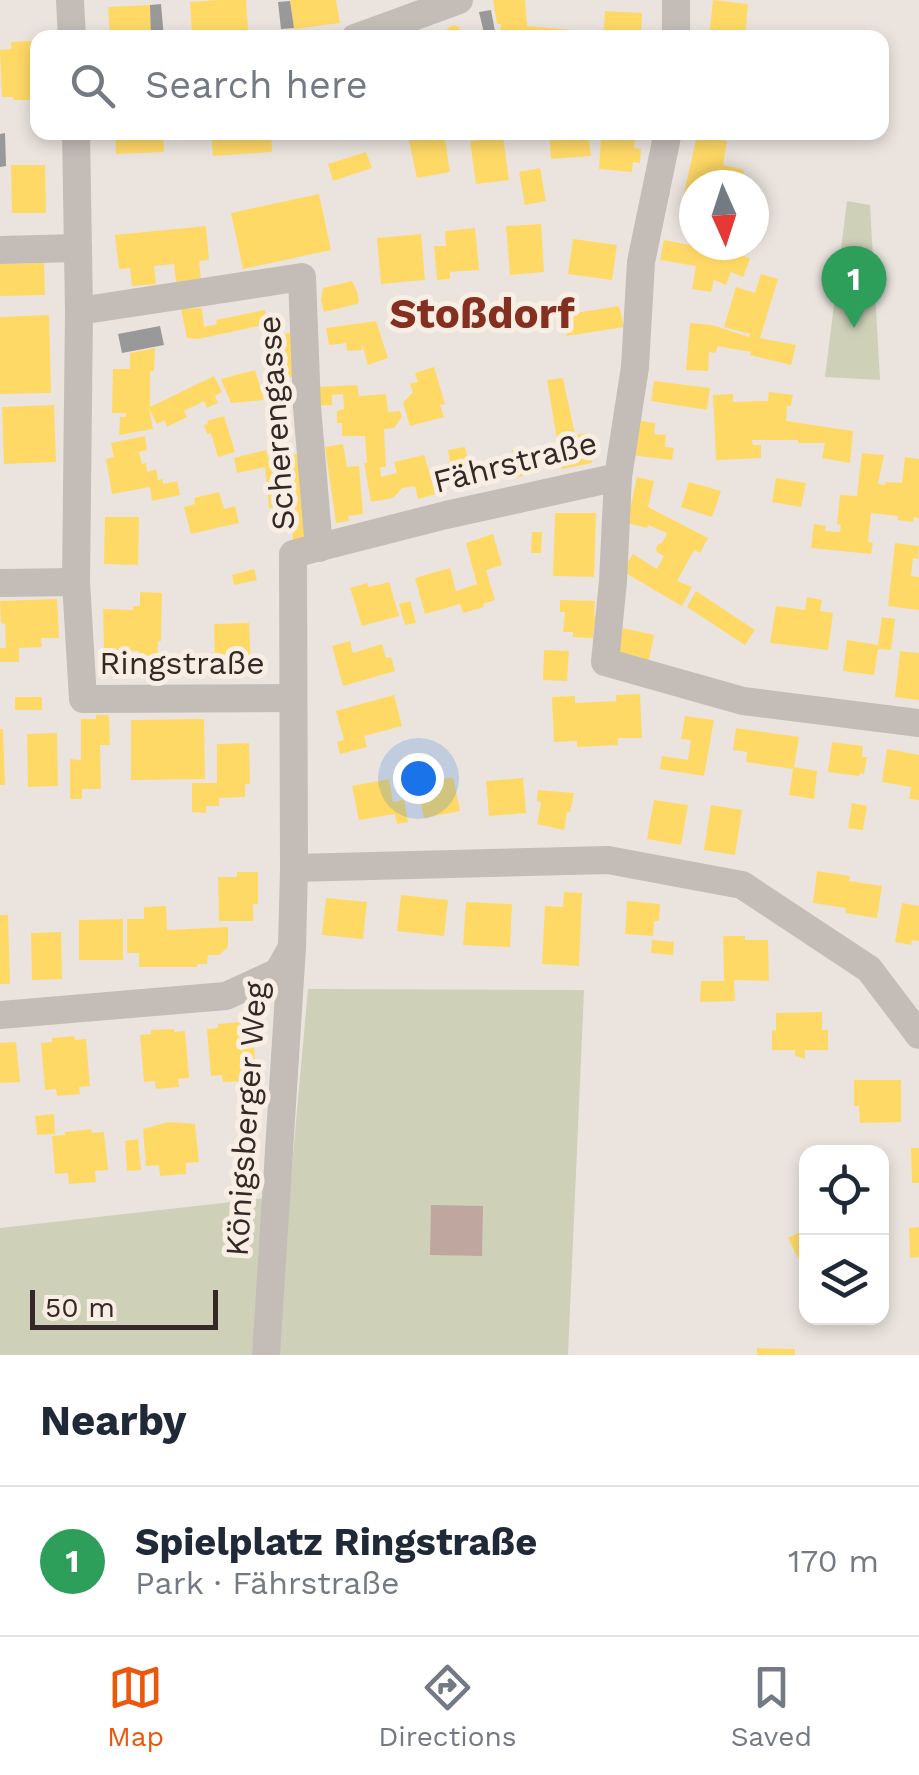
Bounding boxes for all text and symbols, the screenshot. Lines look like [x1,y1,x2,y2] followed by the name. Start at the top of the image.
[30,30,889,140] search box
[65,58,120,113] icon: search
[145,63,368,107] text: Search here
[679,170,769,260] north arrow
[822,245,886,328] pin: 1
[389,289,575,338] district label: Stoßdorf
[250,315,302,531] street label: Scherengasse
[429,423,601,501] street label: Fährstraße
[99,644,265,682] street label: Ringstraße
[393,753,444,804] your location
[217,980,275,1257] street label: Königsberger Weg
[799,1145,889,1325] map controls
[799,1145,889,1235] button: locate
[799,1235,889,1325] button: layers
[30,1285,218,1330] scale bar
[45,1291,115,1324] text: 50 m
[40,1396,187,1445] text: Nearby
[135,1520,537,1564] text: Spielplatz Ringstraße
[66,1542,79,1580] text: 1
[788,1542,879,1580] text: 170 m
[135,1564,400,1602] text: Park · Fährstraße
[107,1660,164,1753] tab: Map
[378,1660,517,1753] tab: Directions
[731,1660,812,1753] tab: Saved

